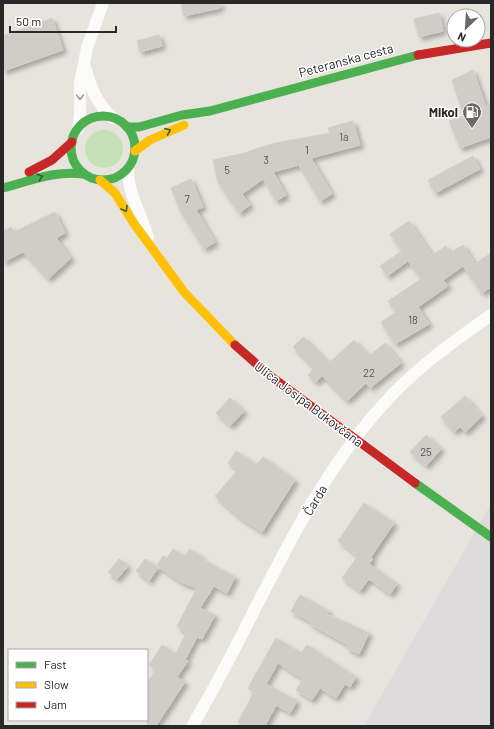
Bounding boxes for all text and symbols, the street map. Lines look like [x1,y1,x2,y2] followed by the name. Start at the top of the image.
[10,8,116,34] scale bar
[446,8,486,48] north arrow
[16,14,41,28] text: 50 m
[455,30,468,45] text: N
[297,40,395,80] street label: Peteranska cesta
[76,94,84,100] one-way arrow
[461,101,483,129] fuel station icon: Mikol
[429,104,458,120] place label: Mikol
[164,128,172,136] one-way arrow
[339,130,349,143] house number: 1a
[305,143,309,156] house number: 1
[263,153,269,166] house number: 3
[224,163,230,176] house number: 5
[37,174,44,182] one-way arrow
[184,192,190,205] house number: 7
[121,205,128,212] one-way arrow
[408,313,418,326] house number: 18
[251,358,367,450] street label: Ulica Josipa Bukovčana
[363,366,375,379] house number: 22
[420,445,432,458] house number: 25
[300,482,330,518] street label: Čarda
[8,649,148,721] legend
[44,657,67,671] text: Fast
[44,677,69,691] text: Slow
[44,697,67,711] text: Jam

